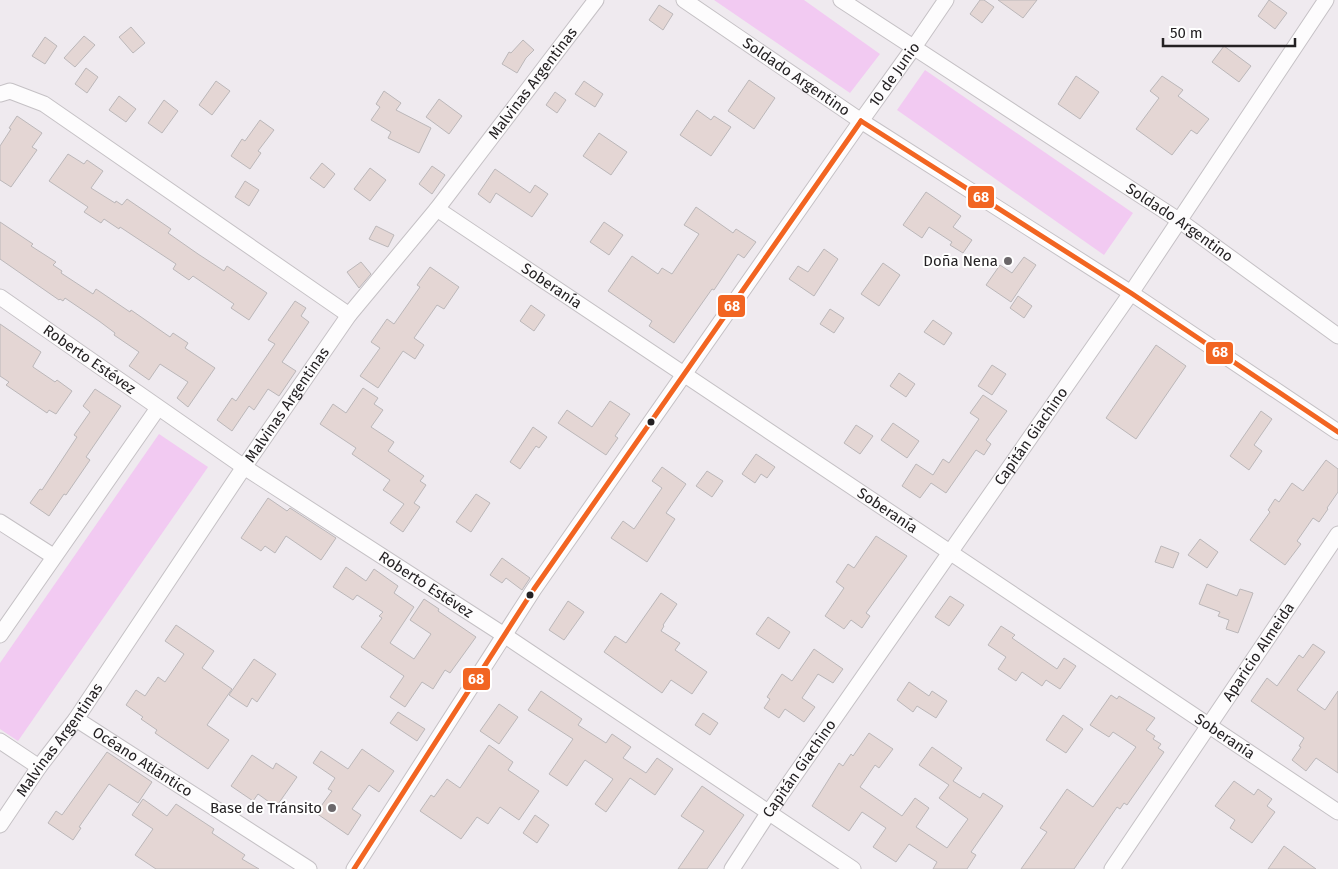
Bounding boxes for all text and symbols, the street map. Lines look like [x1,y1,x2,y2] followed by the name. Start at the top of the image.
[1163,15,1296,47] scale bar
[485,24,581,143] street label: Malvinas Argentinas
[1170,24,1203,42] text: 50 m
[739,34,853,120] street label: Soldado Argentino
[865,39,924,110] street label: 10 de Junio
[1123,179,1237,266] street label: Soldado Argentino
[967,185,995,209] line badge: 68
[973,189,989,206] text: 68
[923,252,998,270] place label: Doña Nena
[1002,255,1014,267] marker: Doña Nena
[518,259,585,312] street label: Soberanía
[717,294,746,318] line badge: 68
[724,298,740,315] text: 68
[40,321,140,398] street label: Roberto Estévez
[1205,341,1234,365] line badge: 68
[241,344,333,466] street label: Malvinas Argentinas
[1212,344,1228,361] text: 68
[991,384,1071,489] street label: Capitán Giachino
[646,417,656,427] unlabelled marker
[854,484,921,537] street label: Soberanía
[375,547,477,622] street label: Roberto Estévez
[525,590,535,600] unlabelled marker
[1219,599,1298,705] street label: Aparicio Almeida
[462,667,491,691] line badge: 68
[468,671,484,688] text: 68
[13,680,106,800] street label: Malvinas Argentinas
[1191,710,1258,763] street label: Soberanía
[759,716,840,821] street label: Capitán Giachino
[89,723,196,801] street label: Océano Atlántico
[210,799,322,817] place label: Base de Tránsito
[326,802,338,814] marker: Base de Tránsito

